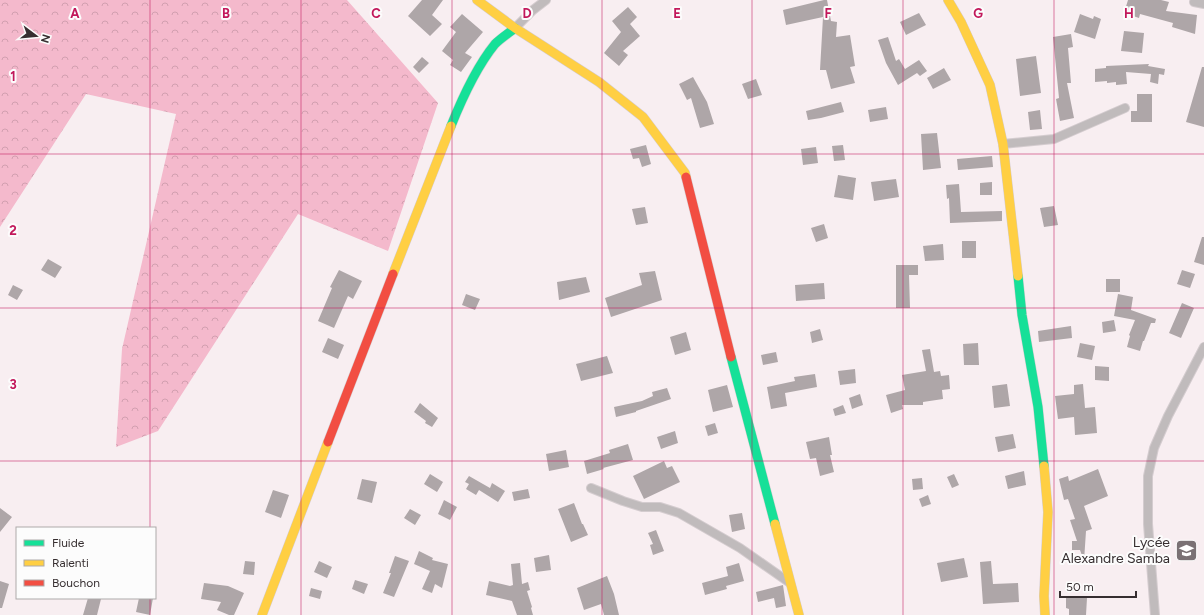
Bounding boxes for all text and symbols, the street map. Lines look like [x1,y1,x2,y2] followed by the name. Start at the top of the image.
[70,6,80,21] text: A
[222,6,230,21] text: B
[371,6,381,21] text: C
[522,6,532,21] text: D
[673,6,681,21] text: E
[824,6,832,21] text: F
[973,6,983,21] text: G
[1124,6,1134,21] text: H
[16,16,56,56] north arrow
[38,33,53,45] text: N
[10,69,16,84] text: 1
[9,223,17,238] text: 2
[9,377,17,392] text: 3
[16,527,156,599] legend
[1061,534,1170,567] place label: Lycée Alexandre Samba
[52,536,85,550] text: Fluide
[1173,537,1199,563] school or university icon: Lycée Alexandre Samba
[52,556,89,570] text: Ralenti
[1060,573,1136,599] scale bar
[52,576,100,590] text: Bouchon
[1066,580,1094,594] text: 50 m

